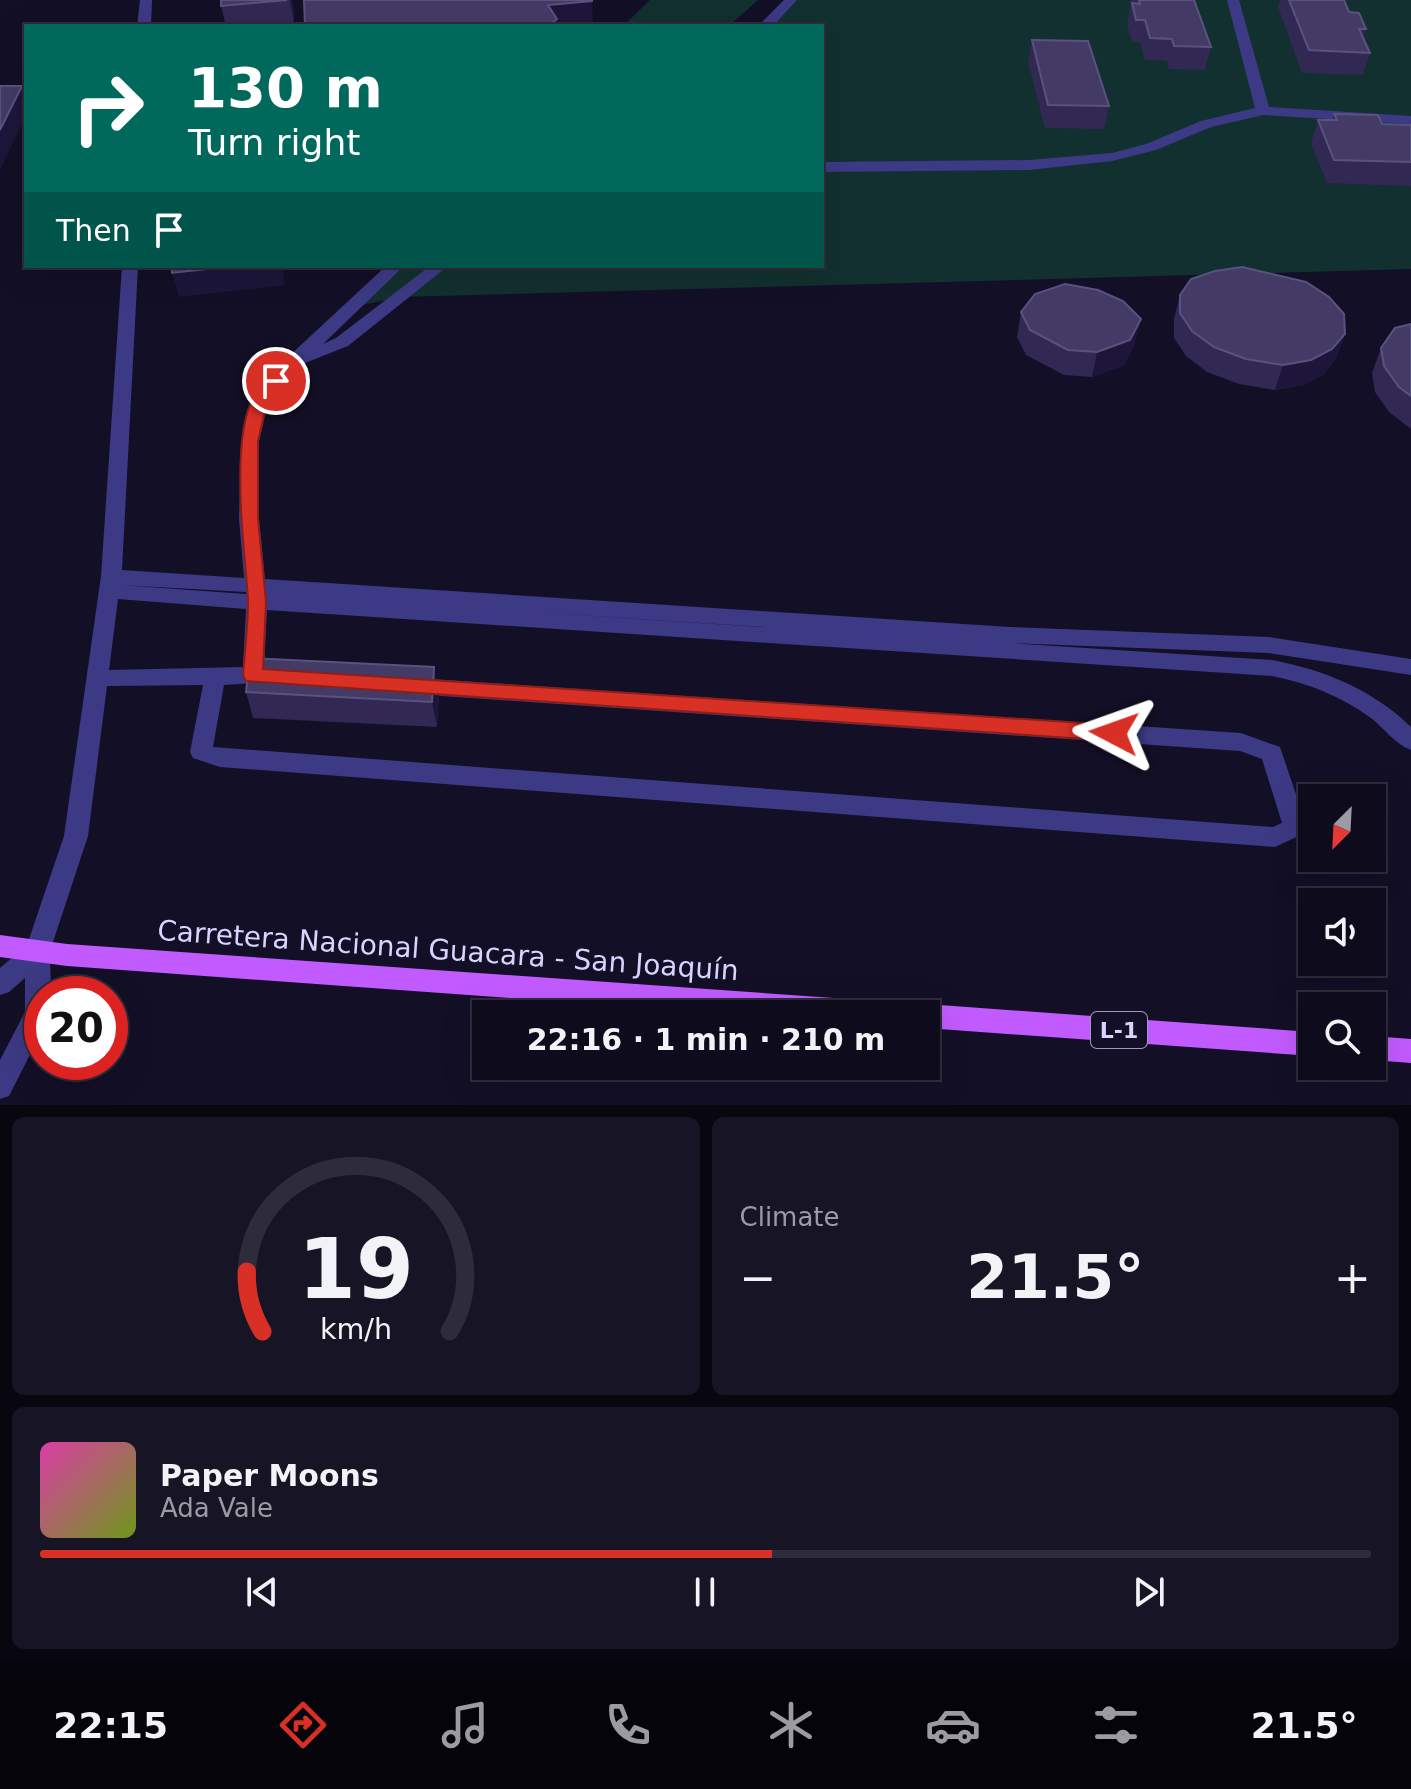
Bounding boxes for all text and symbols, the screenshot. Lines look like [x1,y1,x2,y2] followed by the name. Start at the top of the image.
[188,55,383,120] text: 130 m
[56,56,160,160] icon: right
[188,122,360,163] text: Turn right
[147,208,191,252] icon: arrive
[56,213,131,248] text: Then
[242,347,310,415] pin
[254,359,298,403] icon: arrive
[1072,691,1156,775] position arrow
[1298,784,1386,872] north arrow
[1298,784,1386,1080] map controls
[1298,888,1386,976] button: sound
[156,914,740,987] street label: Carretera Nacional Guacara - San Joaquín
[24,976,128,1080] speed limit sign: 20
[1298,992,1386,1080] button: search
[1091,1012,1147,1048] road number: L-1
[527,1022,885,1057] text: 22:16 · 1 min · 210 m
[740,1202,840,1232] text: Climate
[298,1221,414,1318] text: 19
[966,1242,1144,1312] text: 21.5°
[740,1252,776,1303] text: −
[1334,1252,1371,1303] text: +
[320,1312,392,1346] text: km/h
[160,1458,379,1493] text: Paper Moons
[160,1493,273,1523] text: Ada Vale
[240,1570,284,1614] icon: previous
[683,1570,727,1614] icon: pause
[1127,1570,1171,1614] icon: next
[275,1697,331,1753] icon: directions
[437,1697,493,1753] icon: music
[600,1697,656,1753] icon: phone
[763,1697,819,1753] icon: climate
[925,1697,981,1753] icon: car
[1088,1697,1144,1753] icon: filters
[53,1705,168,1746] text: 22:15
[1251,1705,1358,1746] text: 21.5°

